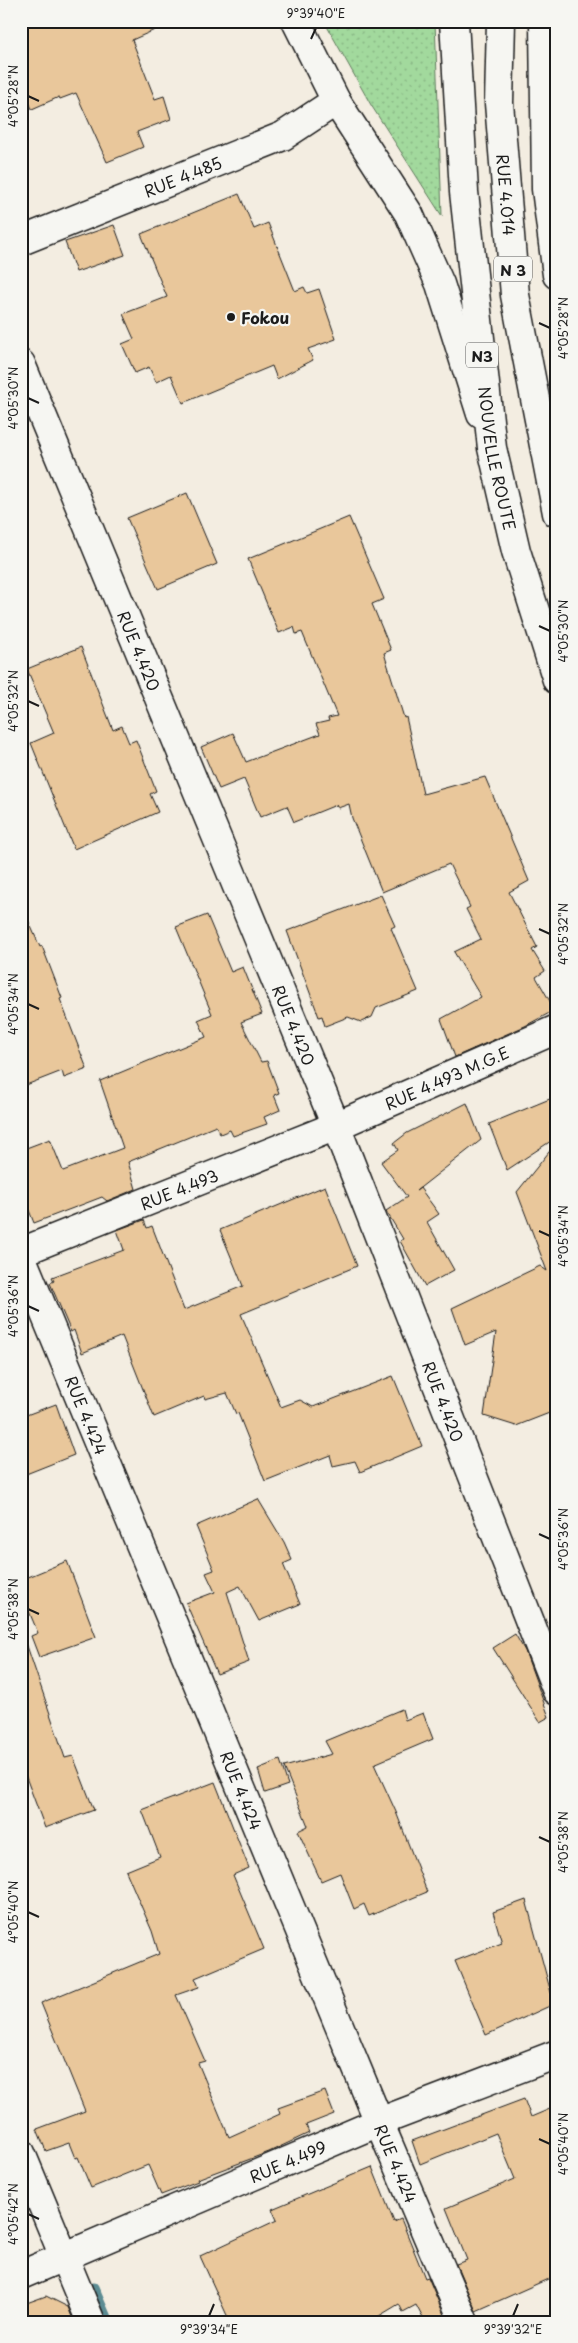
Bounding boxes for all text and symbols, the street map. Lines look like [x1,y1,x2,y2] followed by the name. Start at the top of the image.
[287,4,345,22] text: 9°39'40"E
[4,65,22,127] text: 4°05'28"N
[140,150,225,203] street label: RUE 4.485
[491,153,522,236] street label: RUE 4.014
[494,256,532,282] road number: N 3
[554,297,572,359] text: 4°05'28"N
[241,305,289,329] place label: Fokou
[225,311,237,323] marker: Fokou
[466,342,498,368] road number: N3
[4,367,22,429] text: 4°05'30"N
[473,385,523,533] street label: NOUVELLE ROUTE
[554,600,572,662] text: 4°05'30"N
[112,607,167,694] street label: RUE 4.420
[4,670,22,732] text: 4°05'32"N
[554,903,572,965] text: 4°05'32"N
[4,973,22,1035] text: 4°05'34"N
[267,981,321,1069] street label: RUE 4.420
[381,1040,512,1115] street label: RUE 4.493 M.G.E
[136,1162,222,1215] street label: RUE 4.493
[554,1205,572,1267] text: 4°05'34"N
[4,1275,22,1337] text: 4°05'36"N
[417,1357,470,1445] street label: RUE 4.420
[60,1372,114,1458] street label: RUE 4.424
[554,1508,572,1570] text: 4°05'36"N
[4,1578,22,1640] text: 4°05'38"N
[215,1747,269,1833] street label: RUE 4.424
[554,1811,572,1873] text: 4°05'38"N
[4,1881,22,1943] text: 4°05'40"N
[554,2113,572,2175] text: 4°05'40"N
[369,2120,424,2206] street label: RUE 4.424
[245,2134,330,2188] street label: RUE 4.499
[4,2183,22,2245] text: 4°05'42"N
[180,2320,238,2338] text: 9°39'34"E
[484,2320,542,2338] text: 9°39'32"E

